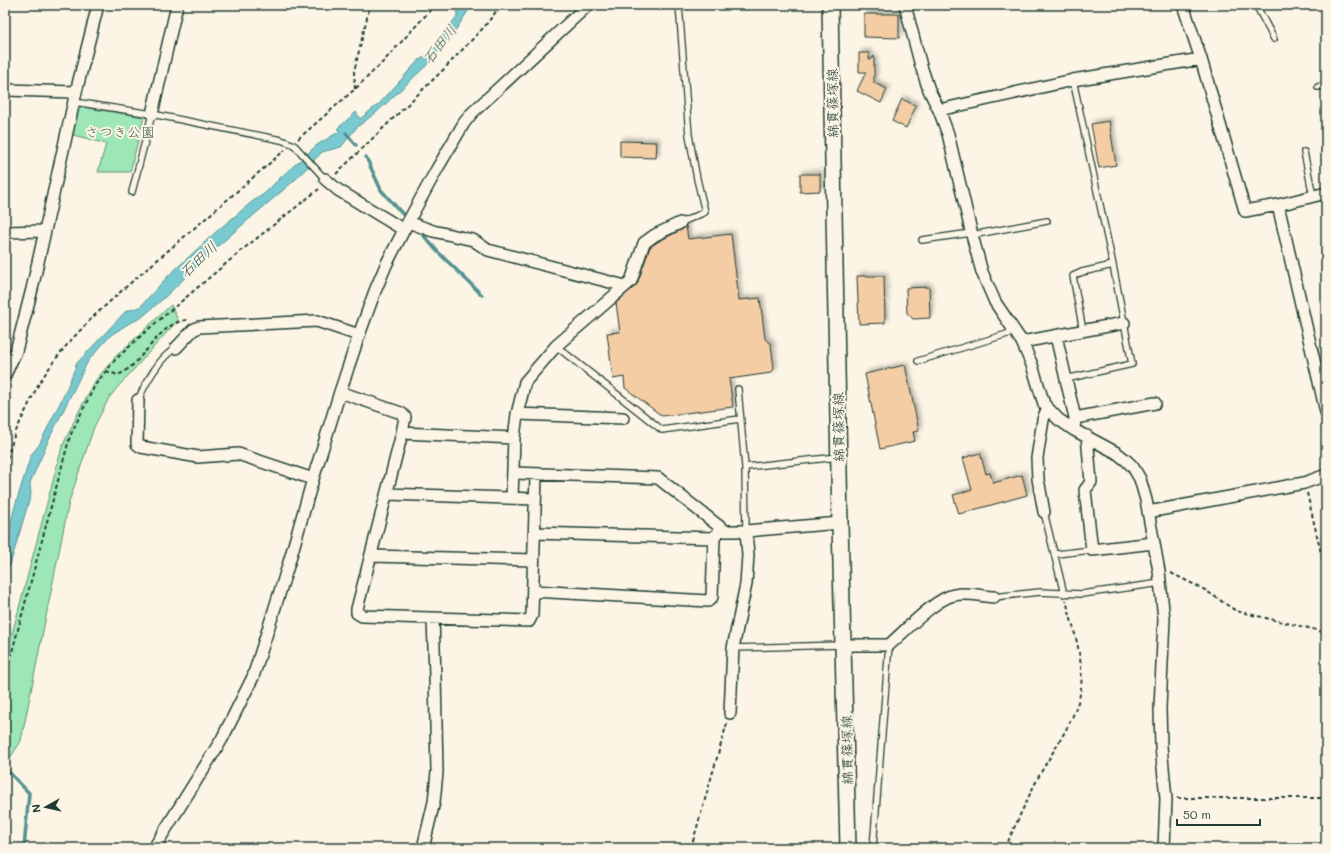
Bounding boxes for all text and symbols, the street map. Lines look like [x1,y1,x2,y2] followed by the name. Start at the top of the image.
[417,20,461,68] water label: 石田川
[822,68,842,138] street label: 綿貫篠塚線
[85,122,155,141] park label: さつき公園
[175,236,221,282] water label: 石田川
[828,392,848,462] street label: 綿貫篠塚線
[836,715,856,785] street label: 綿貫篠塚線
[26,787,66,827] north arrow
[1177,801,1260,827] scale bar
[28,803,44,814] text: N
[1183,806,1211,822] text: 50 m

